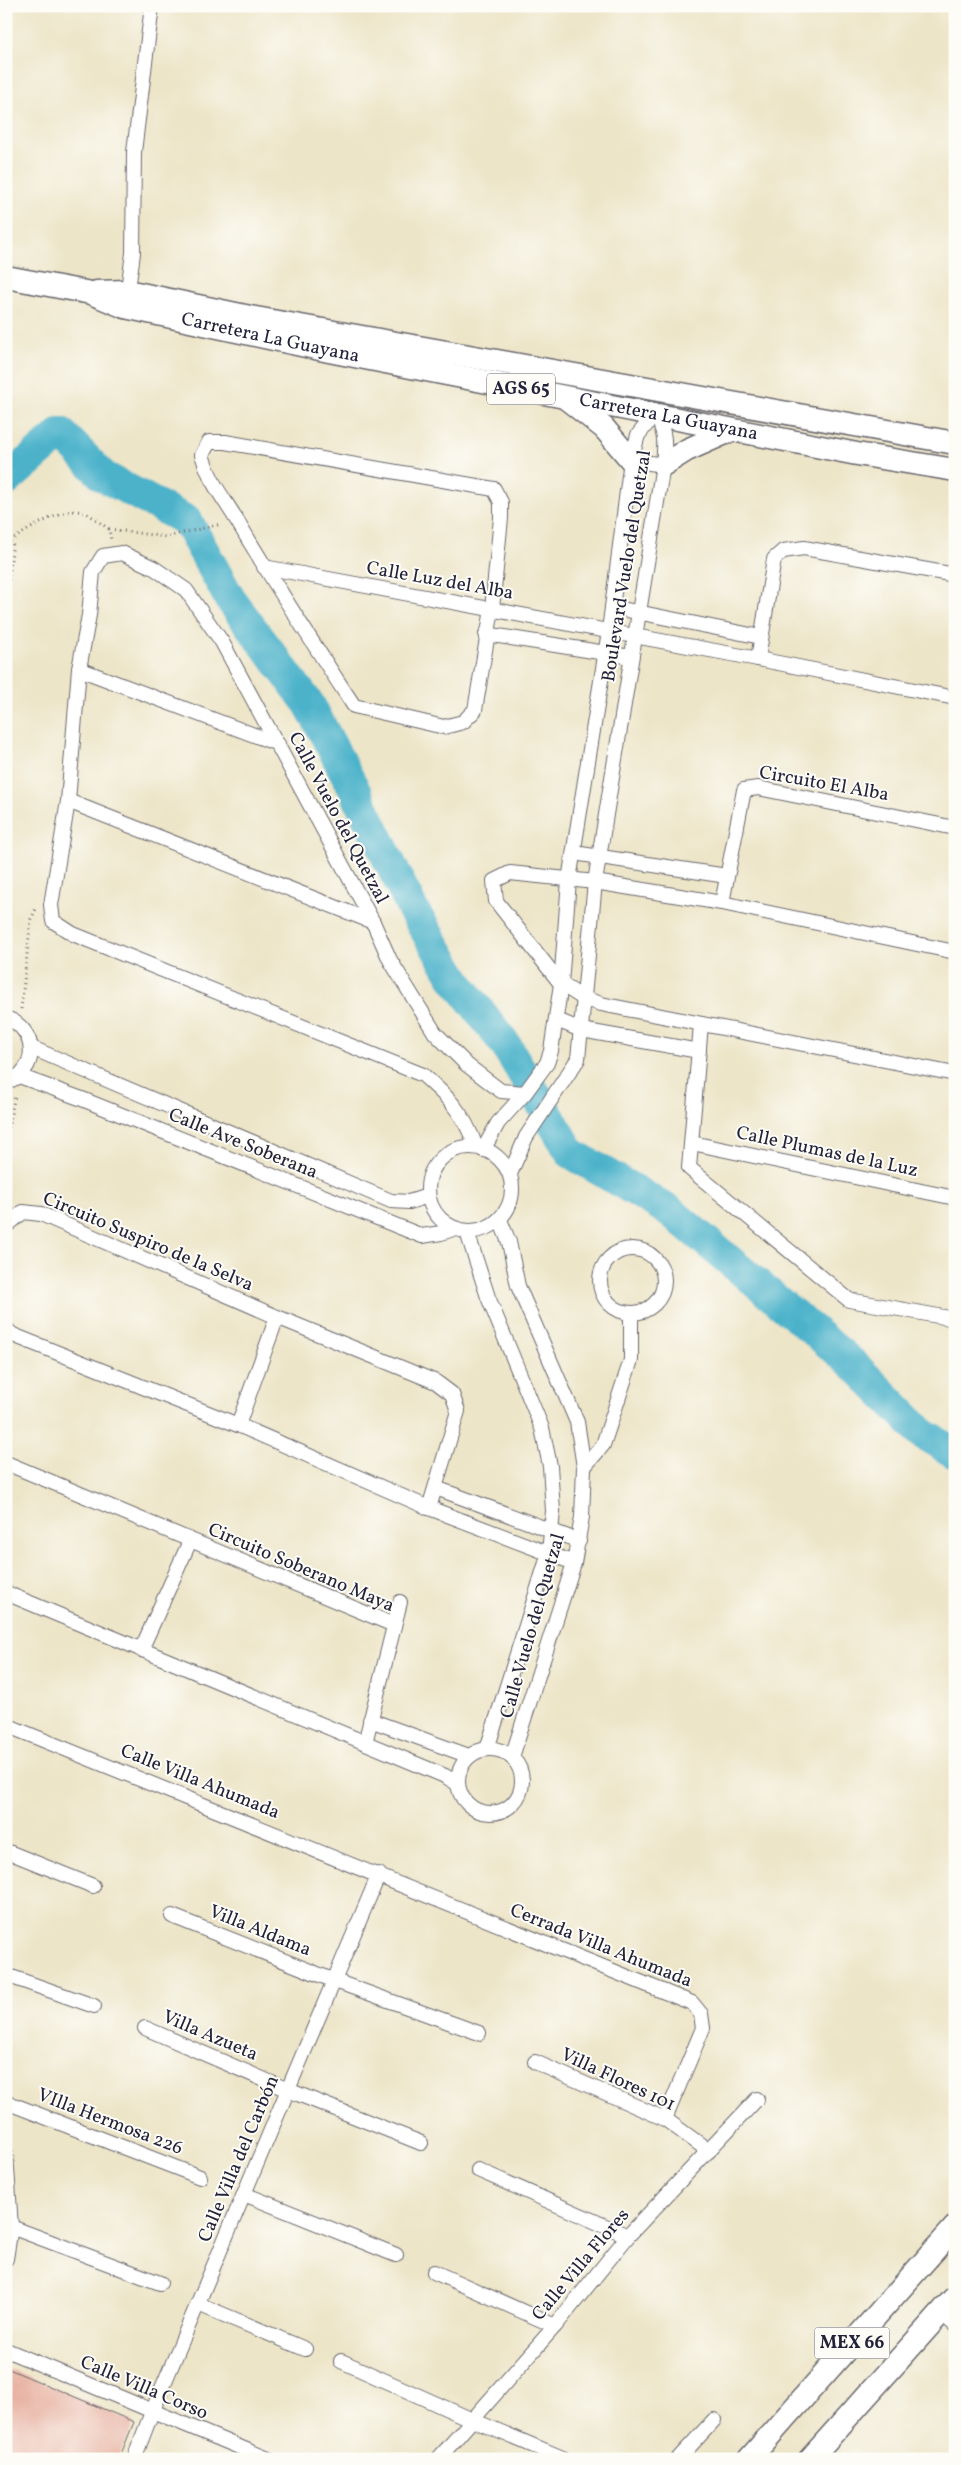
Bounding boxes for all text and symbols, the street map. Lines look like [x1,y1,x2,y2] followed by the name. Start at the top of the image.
[179,307,362,370] street label: Carretera La Guayana
[487,374,555,404] road number: AGS 65
[577,387,760,447] street label: Carretera La Guayana
[596,448,658,684] street label: Boulevard Vuelo del Quetzal
[364,555,516,607] street label: Calle Luz del Alba
[282,728,394,909] street label: Calle Vuelo del Quetzal
[757,760,891,808] street label: Circuito El Alba
[164,1102,322,1186] street label: Calle Ave Soberana
[734,1120,920,1184] street label: Calle Plumas de la Luz
[39,1186,257,1298] street label: Circuito Suspiro de la Selva
[204,1517,398,1619] street label: Circuito Soberano Maya
[494,1530,572,1721] street label: Calle Vuelo del Quetzal
[116,1738,284,1826] street label: Calle Villa Ahumada
[506,1898,696,1994] street label: Cerrada Villa Ahumada
[205,1899,315,1963] street label: Villa Aldama
[158,2004,262,2068] street label: Villa Azueta
[556,2042,680,2118] street label: Villa Flores 101
[192,2072,286,2246] street label: Calle Villa del Carbón
[33,2082,187,2162] street label: VIlla Hermosa 226
[526,2203,636,2327] street label: Calle Villa Flores
[814,2328,890,2358] road number: MEX 66
[76,2349,212,2427] street label: Calle Villa Corso

